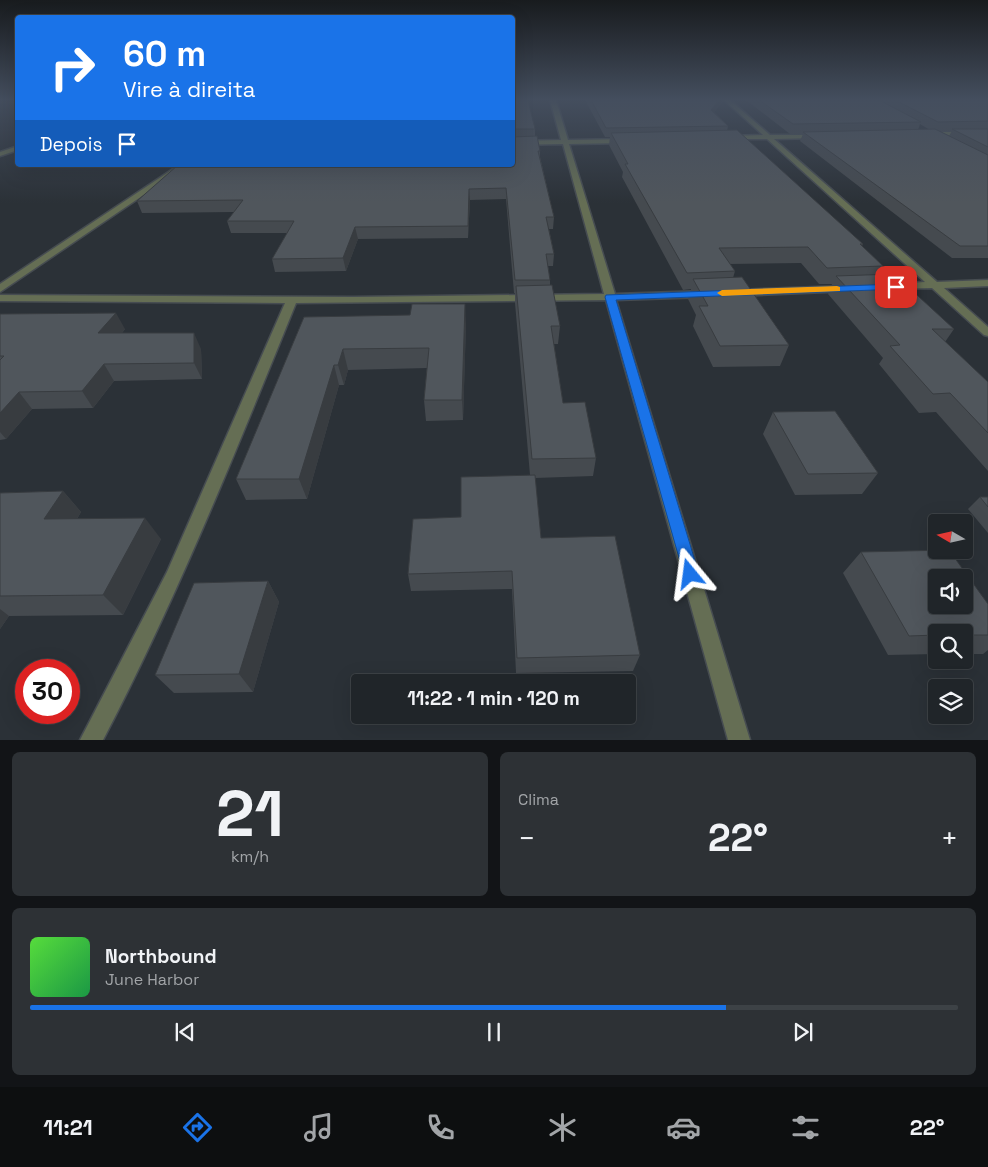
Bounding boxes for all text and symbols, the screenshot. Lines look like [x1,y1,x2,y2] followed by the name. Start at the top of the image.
[123,32,206,76] text: 60 m
[40,35,105,100] icon: right
[123,75,255,103] text: Vire à direita
[113,130,141,158] icon: arrive
[40,132,103,157] text: Depois
[875,266,917,308] pin
[882,273,910,301] icon: arrive
[928,514,972,559] north arrow
[928,514,973,724] map controls
[663,547,715,599] position arrow
[928,569,973,614] button: sound
[928,624,973,669] button: search
[15,659,80,724] speed limit sign: 30
[928,679,973,724] button: layers
[407,686,580,711] text: 11:22 · 1 min · 120 m
[216,772,284,855] text: 21
[518,789,559,810] text: Clima
[708,814,768,862] text: 22°
[518,820,535,856] text: −
[941,820,958,856] text: +
[231,846,269,867] text: km/h
[105,944,217,969] text: Northbound
[105,969,199,990] text: June Harbor
[171,1018,199,1046] icon: previous
[480,1018,508,1046] icon: pause
[789,1018,817,1046] icon: next
[180,1110,215,1145] icon: directions
[301,1110,336,1145] icon: music
[423,1110,458,1145] icon: phone
[545,1110,580,1145] icon: climate
[666,1110,701,1145] icon: car
[788,1110,823,1145] icon: filters
[43,1113,93,1141] text: 11:21
[910,1113,945,1141] text: 22°

